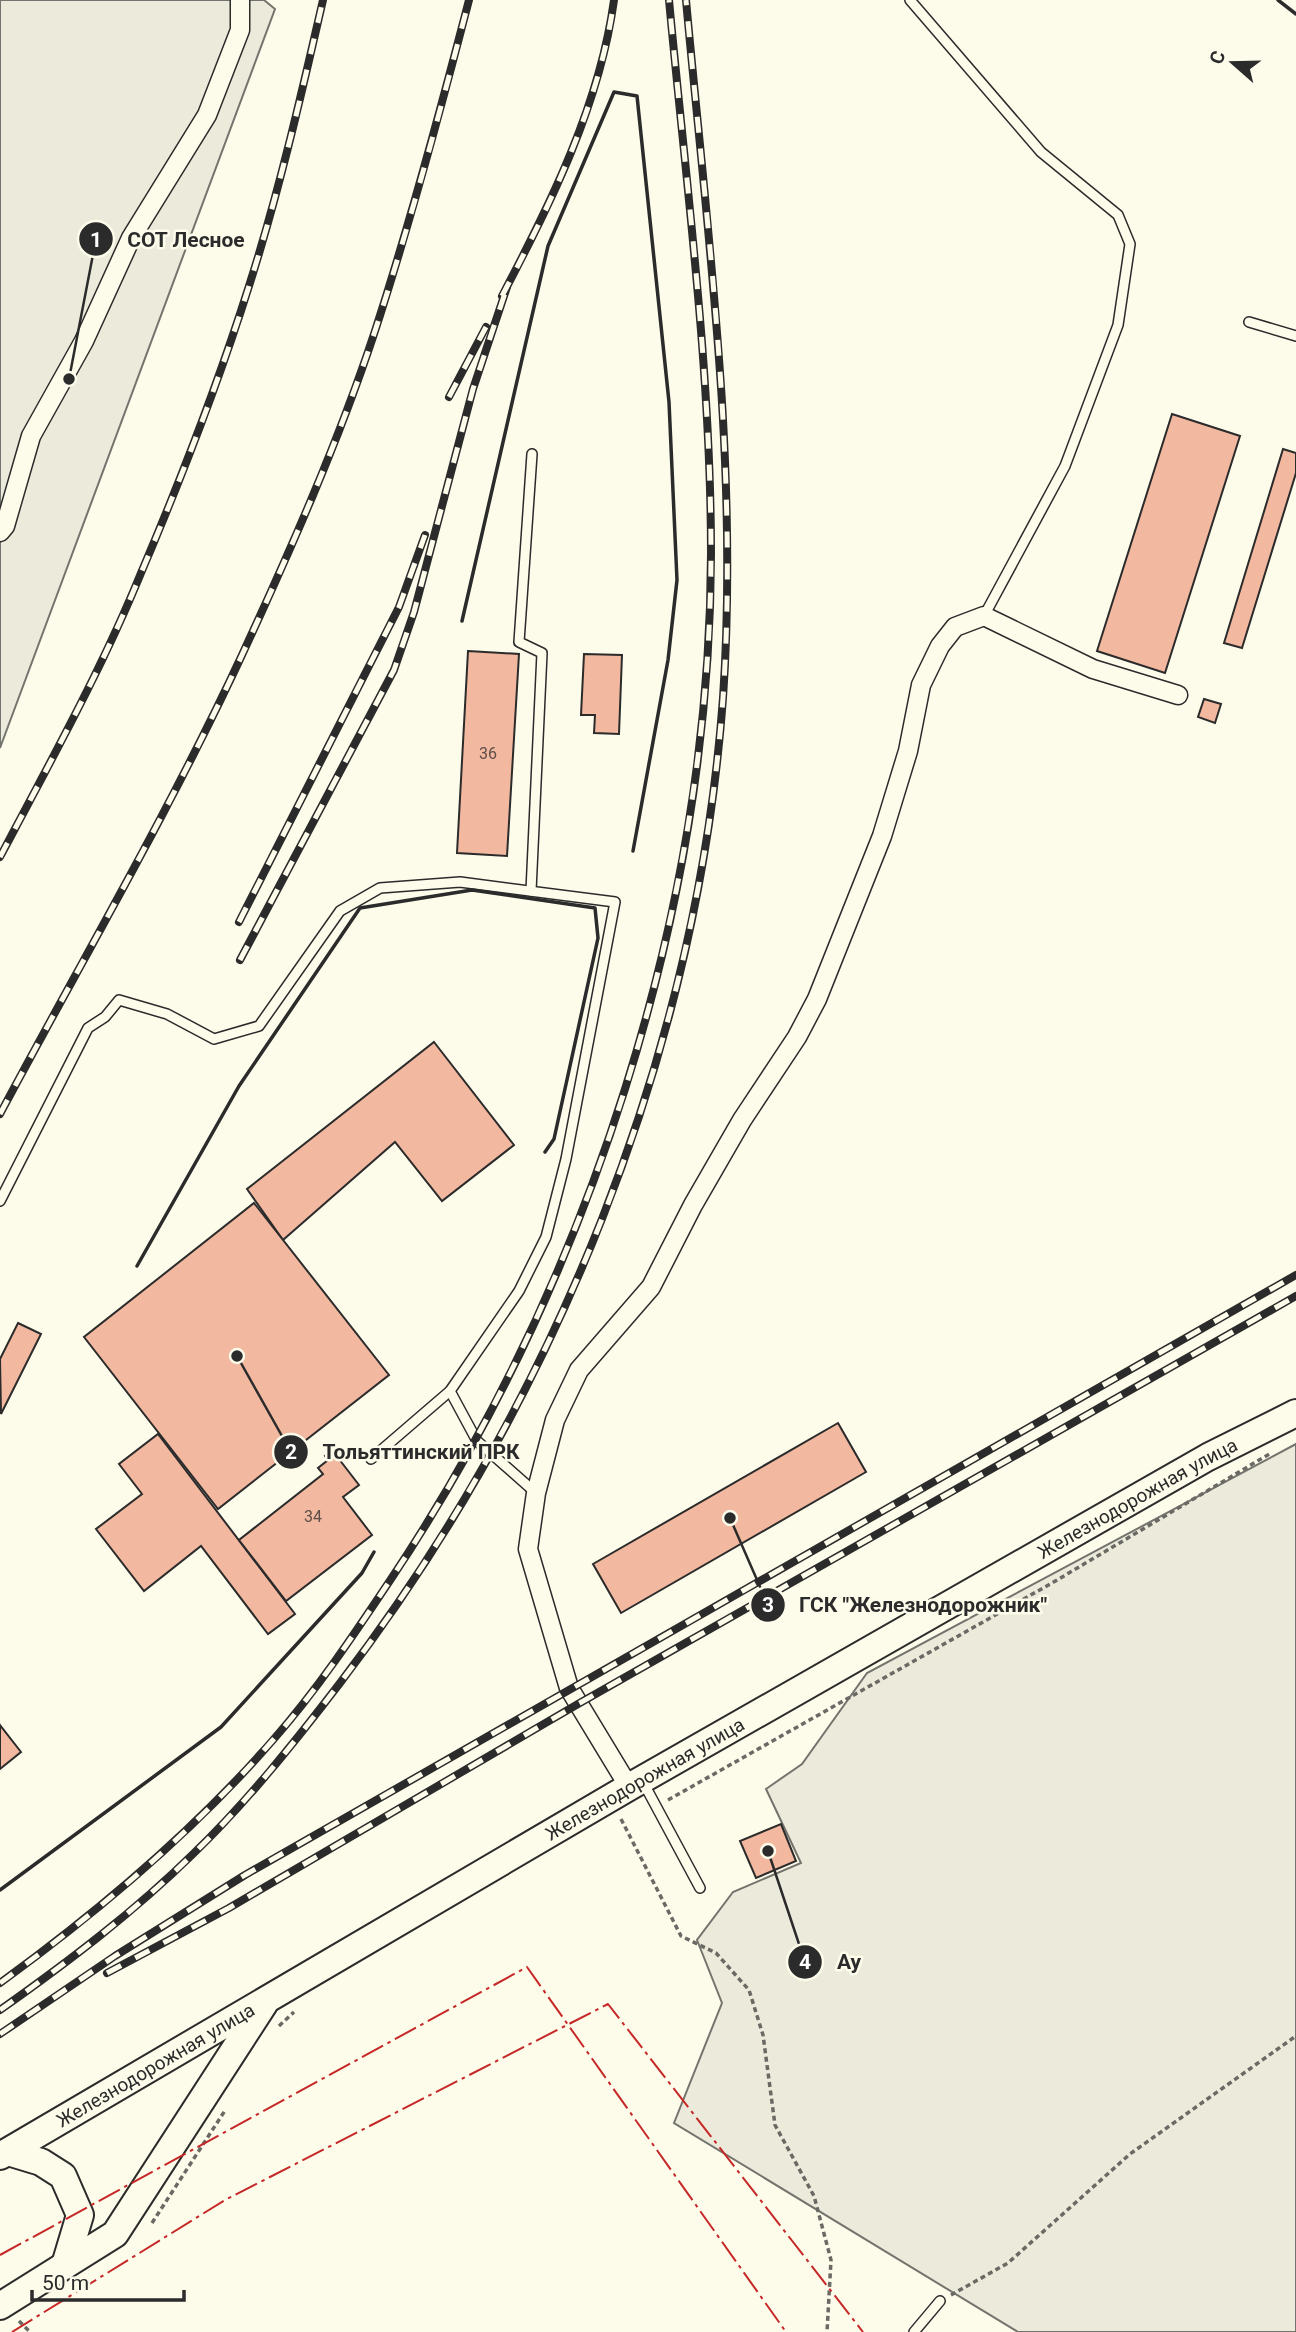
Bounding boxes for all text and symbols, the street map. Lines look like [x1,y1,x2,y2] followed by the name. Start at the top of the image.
[1198,28,1268,98] north arrow
[1205,48,1230,67] text: С
[78,218,259,260] callout: СОТ Лесное
[90,228,102,252] text: 1
[127,228,245,252] text: СОТ Лесное
[479,744,497,763] house number: 36
[273,1431,534,1473] callout: Тольяттинский ПРК
[1033,1433,1241,1564] street label: Железнодорожная улица
[285,1440,297,1464] text: 2
[322,1440,520,1464] text: Тольяттинский ПРК
[304,1507,322,1526] house number: 34
[750,1584,1061,1626] callout: ГСК "Железнодорожник"
[762,1593,774,1617] text: 3
[799,1593,1047,1617] text: ГСК "Железнодорожник"
[541,1713,748,1845] street label: Железнодорожная улица
[787,1941,875,1983] callout: Ау
[799,1950,811,1974] text: 4
[837,1950,862,1974] text: Ау
[52,1998,259,2132] street label: Железнодорожная улица
[32,2258,184,2302] scale bar
[42,2271,89,2295] text: 50 m

